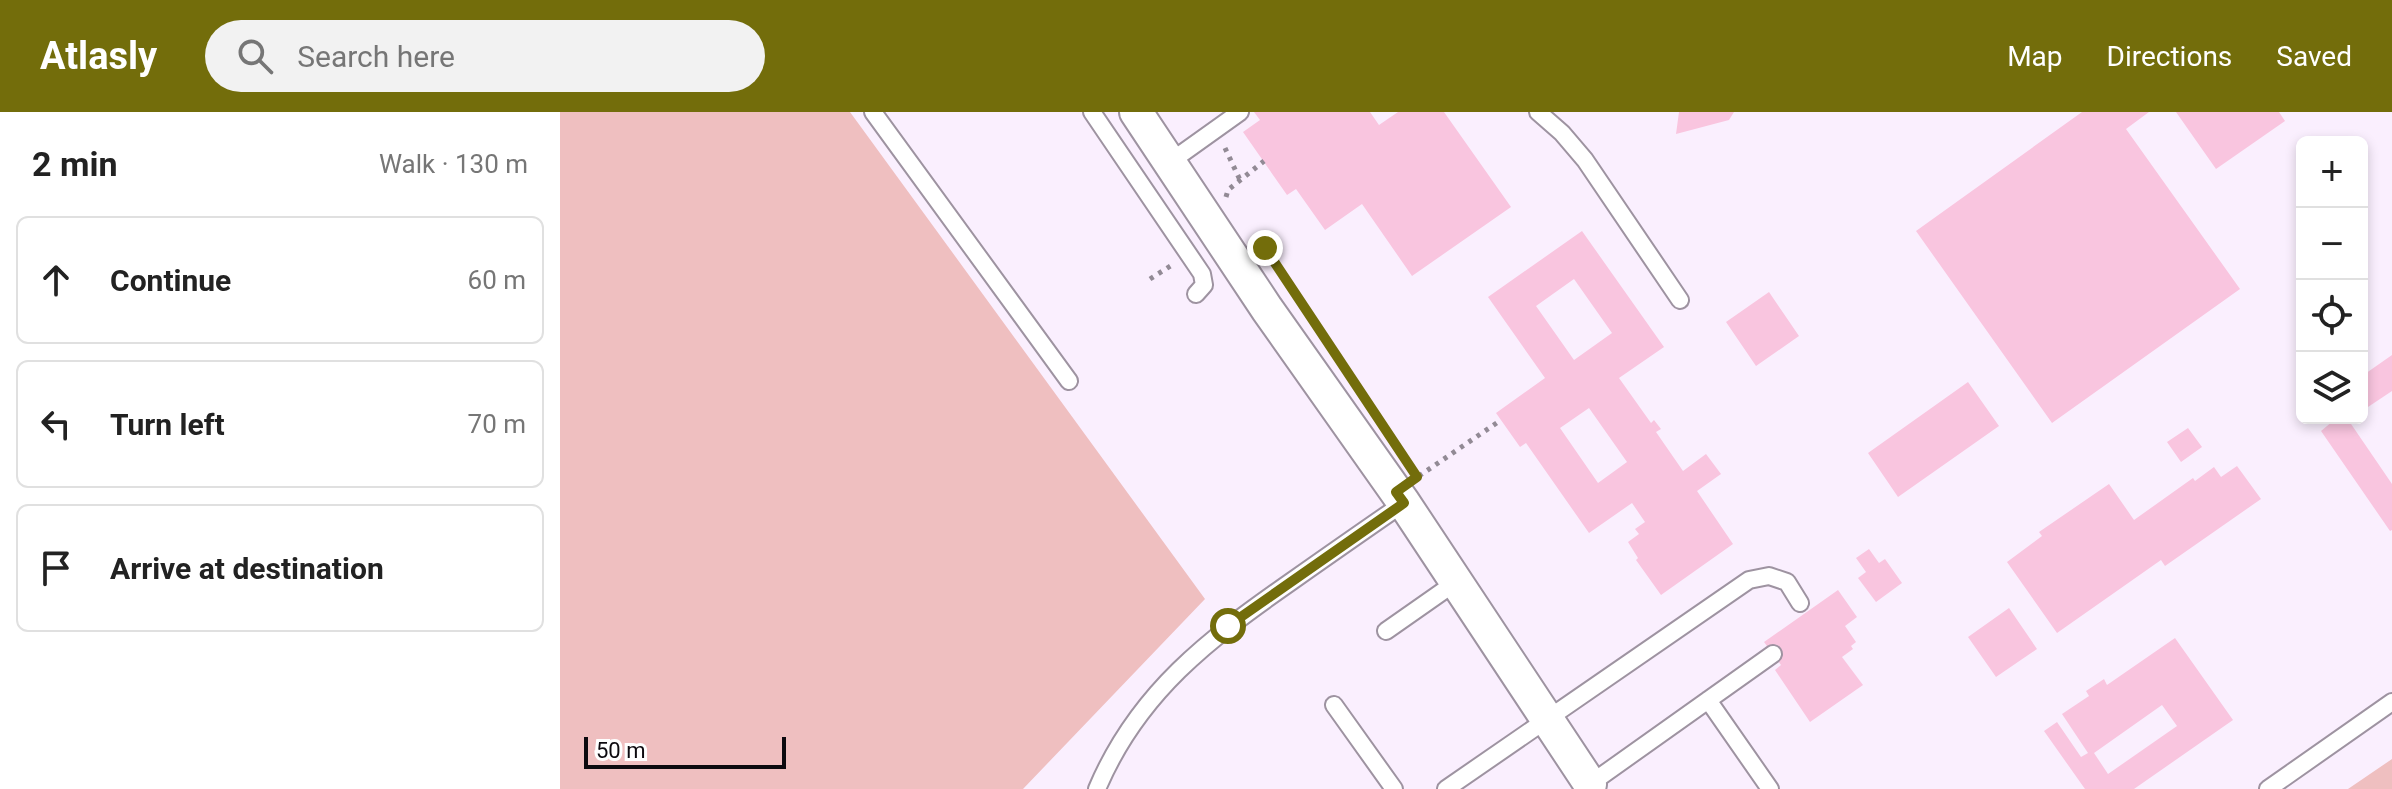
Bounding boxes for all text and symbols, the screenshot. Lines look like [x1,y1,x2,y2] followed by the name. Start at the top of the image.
[205,20,765,92] search box
[40,34,157,78] text: Atlasly
[233,34,277,78] icon: search
[297,39,455,74] text: Search here
[2007,40,2063,73] text: Map
[2107,40,2232,73] text: Directions
[2276,40,2352,73] text: Saved
[2296,136,2368,424] map controls
[2296,136,2368,208] button: +
[32,144,117,184] text: 2 min
[379,149,528,179] text: Walk · 130 m
[2296,208,2368,280] button: −
[1247,230,1283,266] route end
[34,258,78,302] icon: ahead
[110,263,231,298] text: Continue
[468,265,526,295] text: 60 m
[2296,280,2368,352] button: locate
[2296,352,2368,424] button: layers
[34,402,78,446] icon: left
[110,407,225,442] text: Turn left
[468,409,526,439] text: 70 m
[34,546,78,590] icon: arrive
[110,551,384,586] text: Arrive at destination
[1210,608,1246,644] route start
[584,733,786,769] scale bar
[596,738,645,763] text: 50 m

